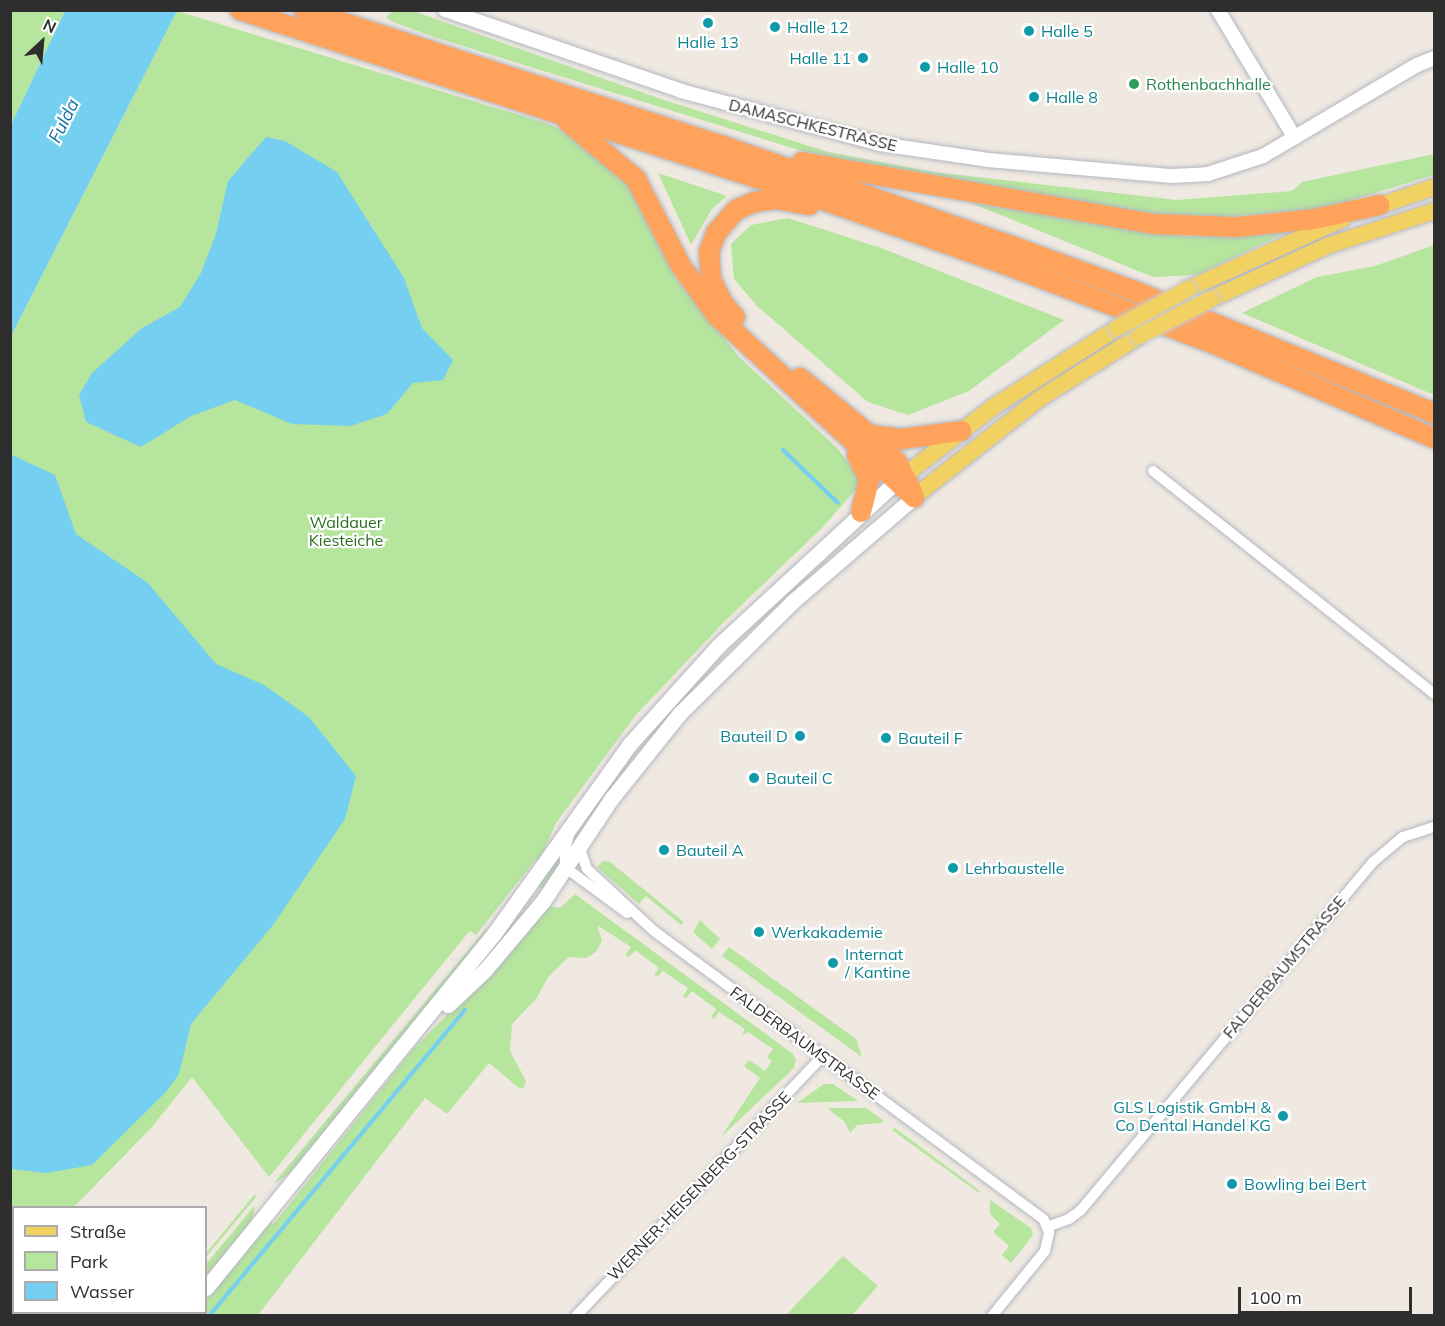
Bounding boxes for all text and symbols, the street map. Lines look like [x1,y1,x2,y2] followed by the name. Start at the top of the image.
[12,12,72,72] north arrow
[40,14,60,37] text: N
[701,16,715,30] marker: Halle 13
[787,17,849,37] place label: Halle 12
[768,20,782,34] marker: Halle 12
[1041,21,1093,41] place label: Halle 5
[1022,24,1036,38] marker: Halle 5
[677,32,739,52] place label: Halle 13
[789,48,851,68] place label: Halle 11
[856,51,870,65] marker: Halle 11
[937,57,999,77] place label: Halle 10
[918,60,932,74] marker: Halle 10
[1146,74,1271,94] place label: Rothenbachhalle
[1127,77,1141,91] marker: Rothenbachhalle
[1046,87,1098,107] place label: Halle 8
[1027,90,1041,104] marker: Halle 8
[727,95,899,155] street label: DAMASCHKESTRASSE
[44,96,84,146] water label: Fulda
[309,512,383,550] park label: Waldauer Kiesteiche
[720,726,788,746] place label: Bauteil D
[898,728,963,748] place label: Bauteil F
[793,729,807,743] marker: Bauteil D
[879,731,893,745] marker: Bauteil F
[766,768,833,788] place label: Bauteil C
[747,771,761,785] marker: Bauteil C
[676,840,743,860] place label: Bauteil A
[657,843,671,857] marker: Bauteil A
[965,858,1064,878] place label: Lehrbaustelle
[946,861,960,875] marker: Lehrbaustelle
[1219,892,1349,1042] street label: FALDERBAUMSTRASSE
[771,922,883,942] place label: Werkakademie
[752,925,766,939] marker: Werkakademie
[845,944,910,982] place label: Internat / Kantine
[826,956,840,970] marker: Internat / Kantine
[727,982,883,1104] street label: FALDERBAUMSTRASSE
[603,1088,795,1284] street label: WERNER-HEISENBERG-STRASSE
[1113,1097,1271,1135] place label: GLS Logistik GmbH & Co Dental Handel KG
[1276,1109,1290,1123] marker: GLS Logistik GmbH & Co Dental Handel KG
[1244,1174,1366,1194] place label: Bowling bei Bert
[1225,1177,1239,1191] marker: Bowling bei Bert
[12,1206,207,1314] legend
[70,1220,126,1243] text: Straße
[70,1250,108,1273] text: Park
[1241,1275,1415,1313] scale bar
[70,1280,134,1303] text: Wasser
[1249,1286,1302,1309] text: 100 m

